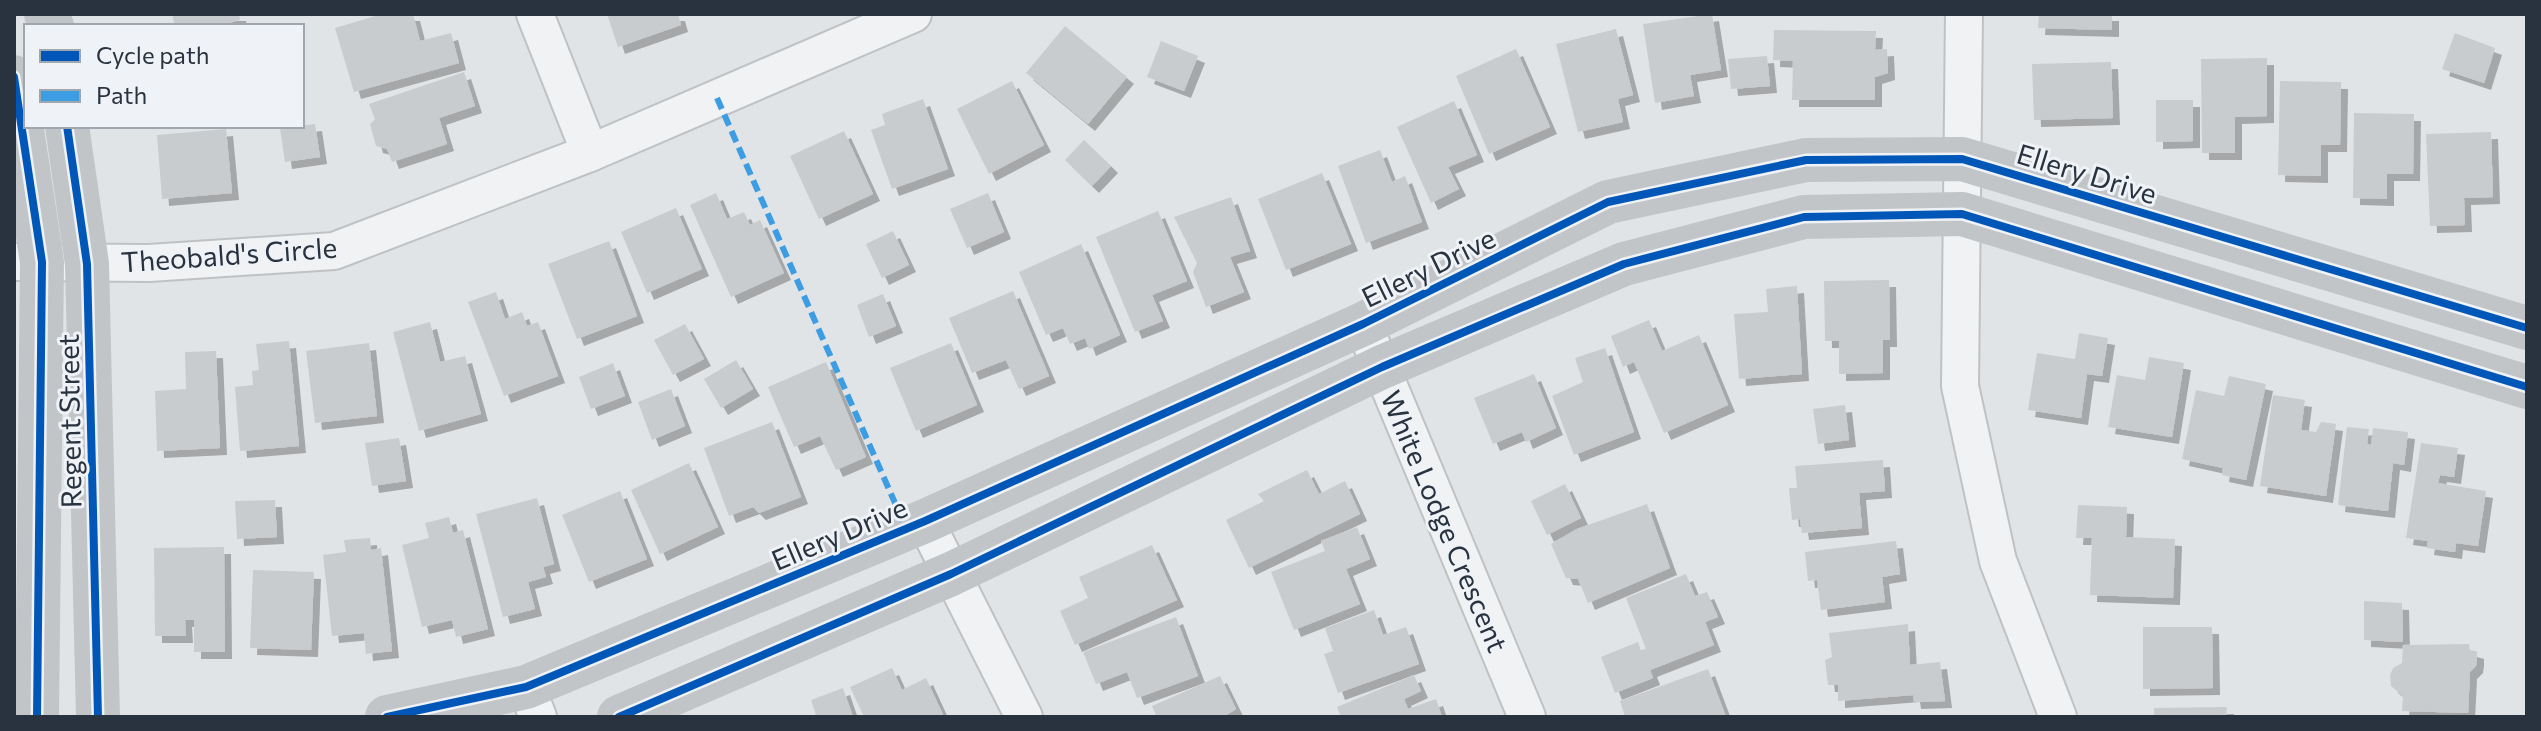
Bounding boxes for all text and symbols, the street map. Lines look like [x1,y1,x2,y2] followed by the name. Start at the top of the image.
[24,24,304,128] legend
[96,40,210,69] text: Cycle path
[96,80,147,109] text: Path
[2013,136,2161,210] street label: Ellery Drive
[1356,220,1500,314] street label: Ellery Drive
[120,229,338,279] street label: Theobald's Circle
[50,334,88,508] street label: Regent Street
[1375,385,1515,657] street label: White Lodge Crescent
[766,489,912,577] street label: Ellery Drive

